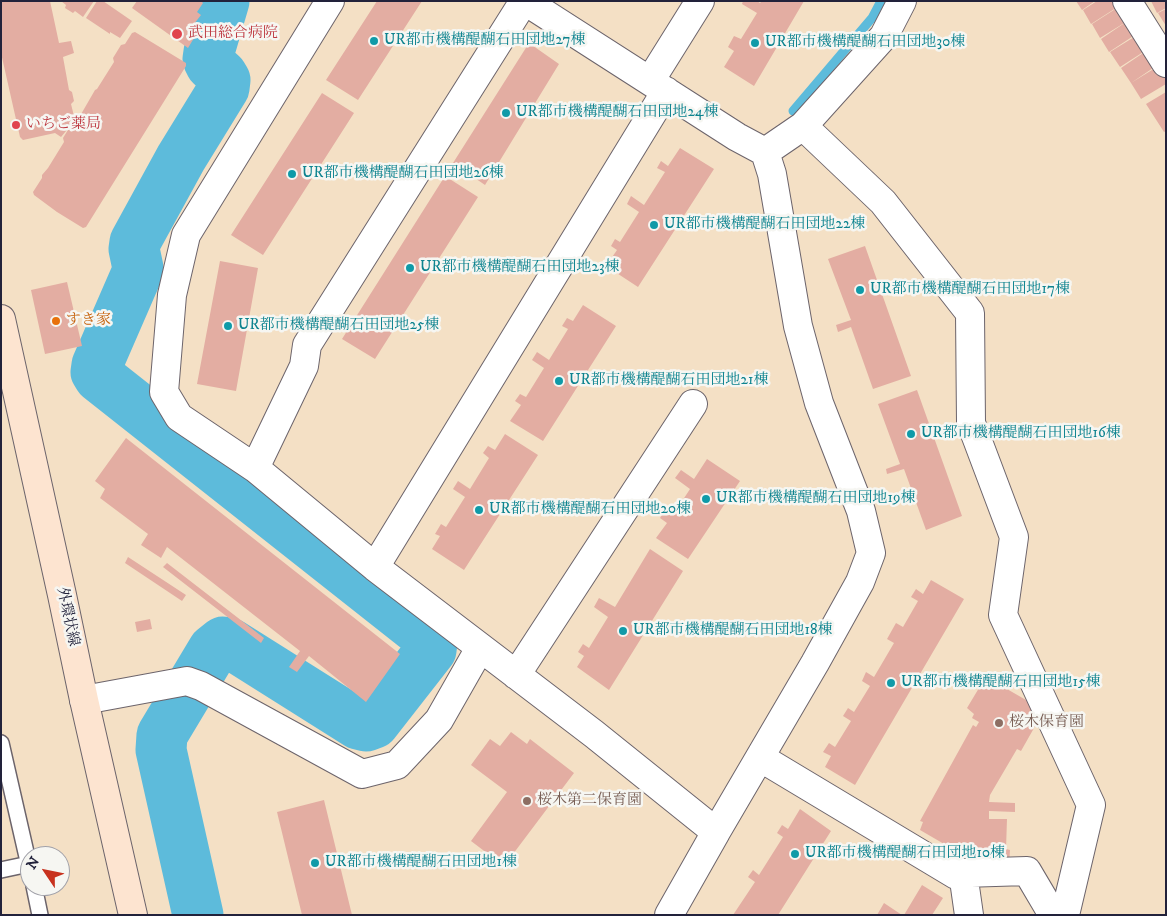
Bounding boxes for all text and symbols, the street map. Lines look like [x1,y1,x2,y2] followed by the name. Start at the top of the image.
[188,25,278,43] place label: 武田総合病院
[170,27,184,41] marker: 武田総合病院
[384,32,585,50] place label: UR都市機構醍醐石田団地27棟
[765,34,965,52] place label: UR都市機構醍醐石田団地30棟
[368,35,380,47] marker: UR都市機構醍醐石田団地27棟
[749,37,761,49] marker: UR都市機構醍醐石田団地30棟
[516,104,719,122] place label: UR都市機構醍醐石田団地24棟
[500,107,512,119] marker: UR都市機構醍醐石田団地24棟
[26,116,101,134] place label: いちご薬局
[10,119,22,131] marker: いちご薬局
[302,165,504,183] place label: UR都市機構醍醐石田団地26棟
[286,168,298,180] marker: UR都市機構醍醐石田団地26棟
[664,216,865,234] place label: UR都市機構醍醐石田団地22棟
[648,219,660,231] marker: UR都市機構醍醐石田団地22棟
[420,259,620,277] place label: UR都市機構醍醐石田団地23棟
[404,262,416,274] marker: UR都市機構醍醐石田団地23棟
[870,281,1070,299] place label: UR都市機構醍醐石田団地17棟
[854,284,866,296] marker: UR都市機構醍醐石田団地17棟
[66,312,111,330] place label: すき家
[50,315,62,327] marker: すき家
[238,317,439,335] place label: UR都市機構醍醐石田団地25棟
[222,320,234,332] marker: UR都市機構醍醐石田団地25棟
[569,372,768,390] place label: UR都市機構醍醐石田団地21棟
[553,375,565,387] marker: UR都市機構醍醐石田団地21棟
[921,425,1121,443] place label: UR都市機構醍醐石田団地16棟
[905,428,917,440] marker: UR都市機構醍醐石田団地16棟
[716,490,916,508] place label: UR都市機構醍醐石田団地19棟
[700,493,712,505] marker: UR都市機構醍醐石田団地19棟
[489,501,691,519] place label: UR都市機構醍醐石田団地20棟
[473,504,485,516] marker: UR都市機構醍醐石田団地20棟
[52,586,82,648] street label: 外環状線
[633,622,833,640] place label: UR都市機構醍醐石田団地18棟
[617,625,629,637] marker: UR都市機構醍醐石田団地18棟
[901,674,1100,692] place label: UR都市機構醍醐石田団地15棟
[885,677,897,689] marker: UR都市機構醍醐石田団地15棟
[1009,714,1084,732] place label: 桜木保育園
[993,717,1005,729] marker: 桜木保育園
[537,792,642,810] place label: 桜木第二保育園
[521,795,533,807] marker: 桜木第二保育園
[805,845,1005,863] place label: UR都市機構醍醐石田団地10棟
[20,846,70,896] north arrow
[789,848,801,860] marker: UR都市機構醍醐石田団地10棟
[23,853,44,873] text: N
[325,854,517,872] place label: UR都市機構醍醐石田団地1棟
[309,857,321,869] marker: UR都市機構醍醐石田団地1棟

